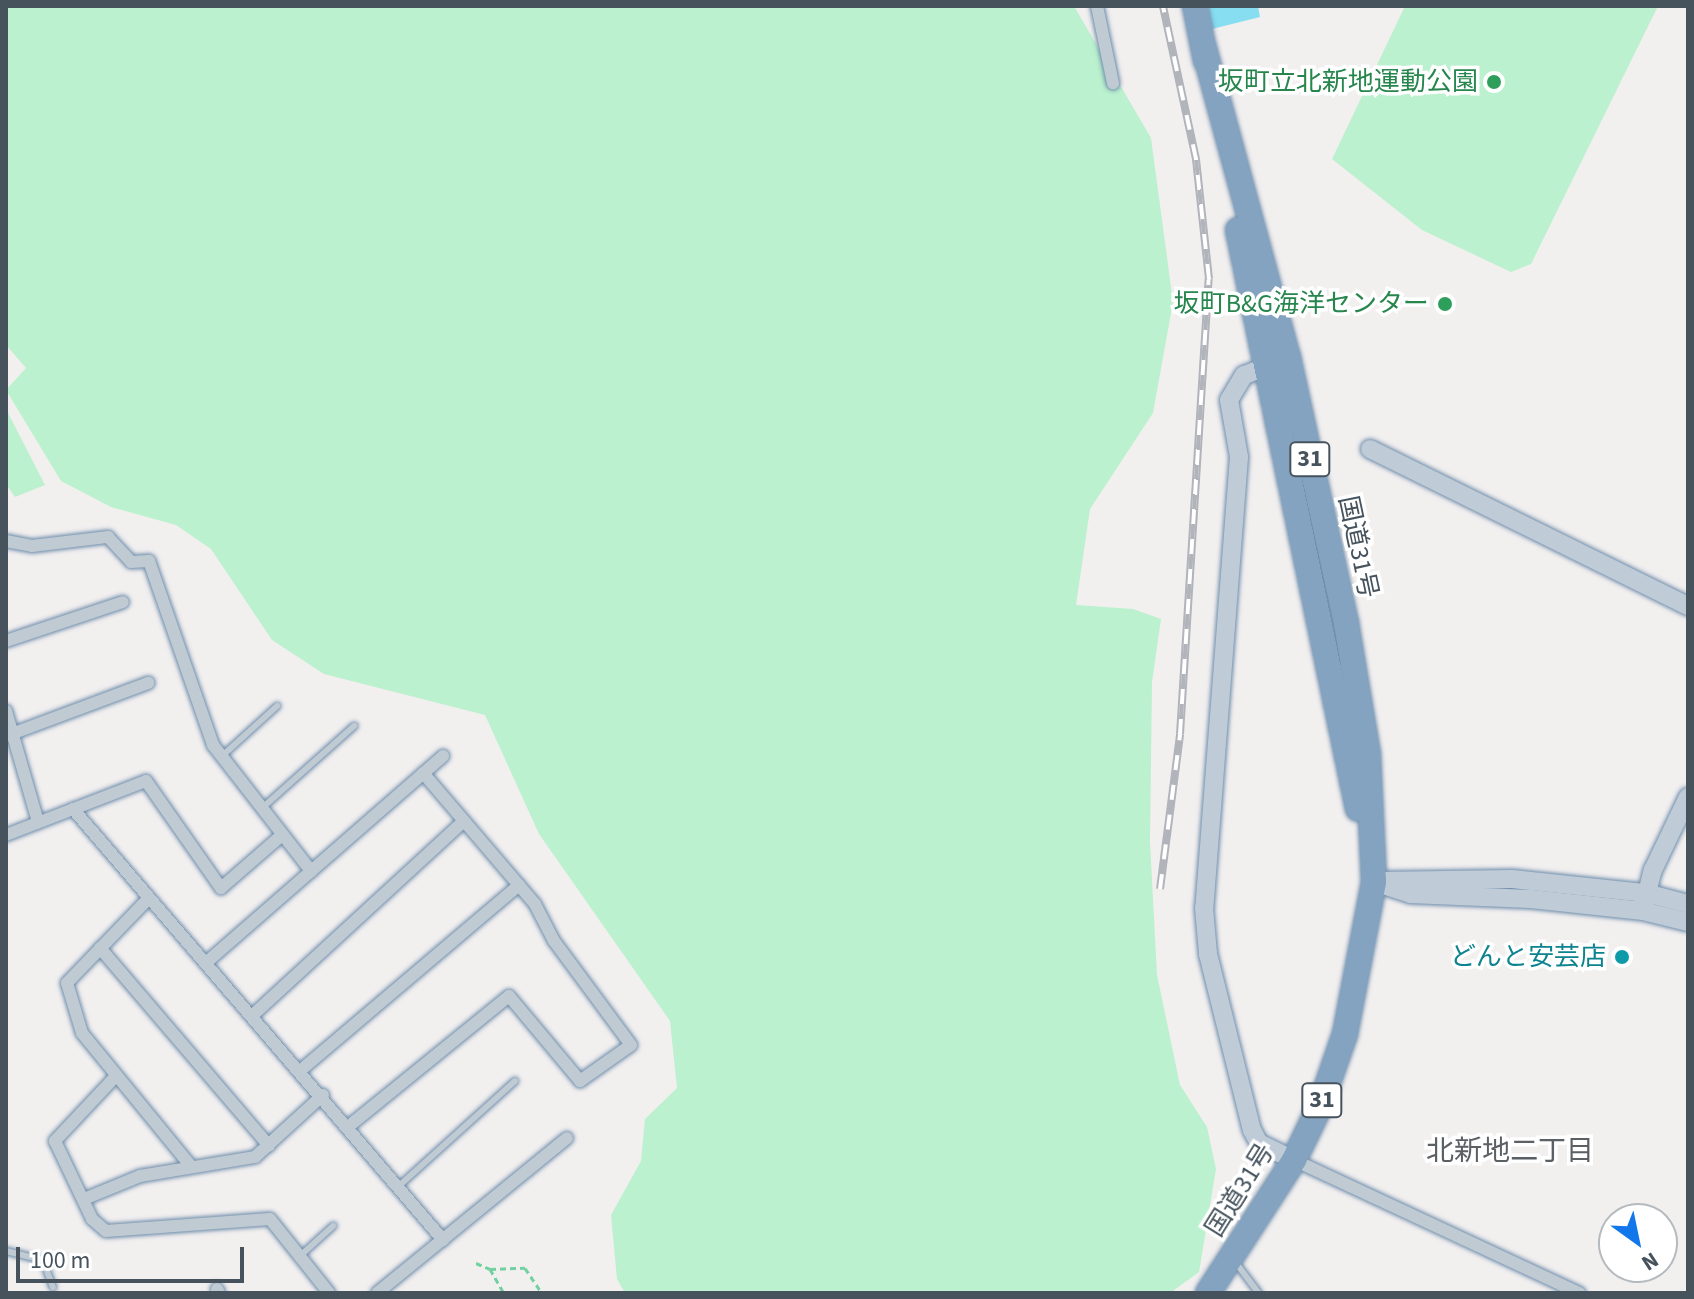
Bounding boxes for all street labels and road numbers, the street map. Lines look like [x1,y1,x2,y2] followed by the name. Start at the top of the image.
[1288,439,1332,479] road number: 31
[1332,493,1384,601] street label: 国道31号
[1300,1080,1344,1120] road number: 31
[1199,1138,1281,1242] street label: 国道31号

